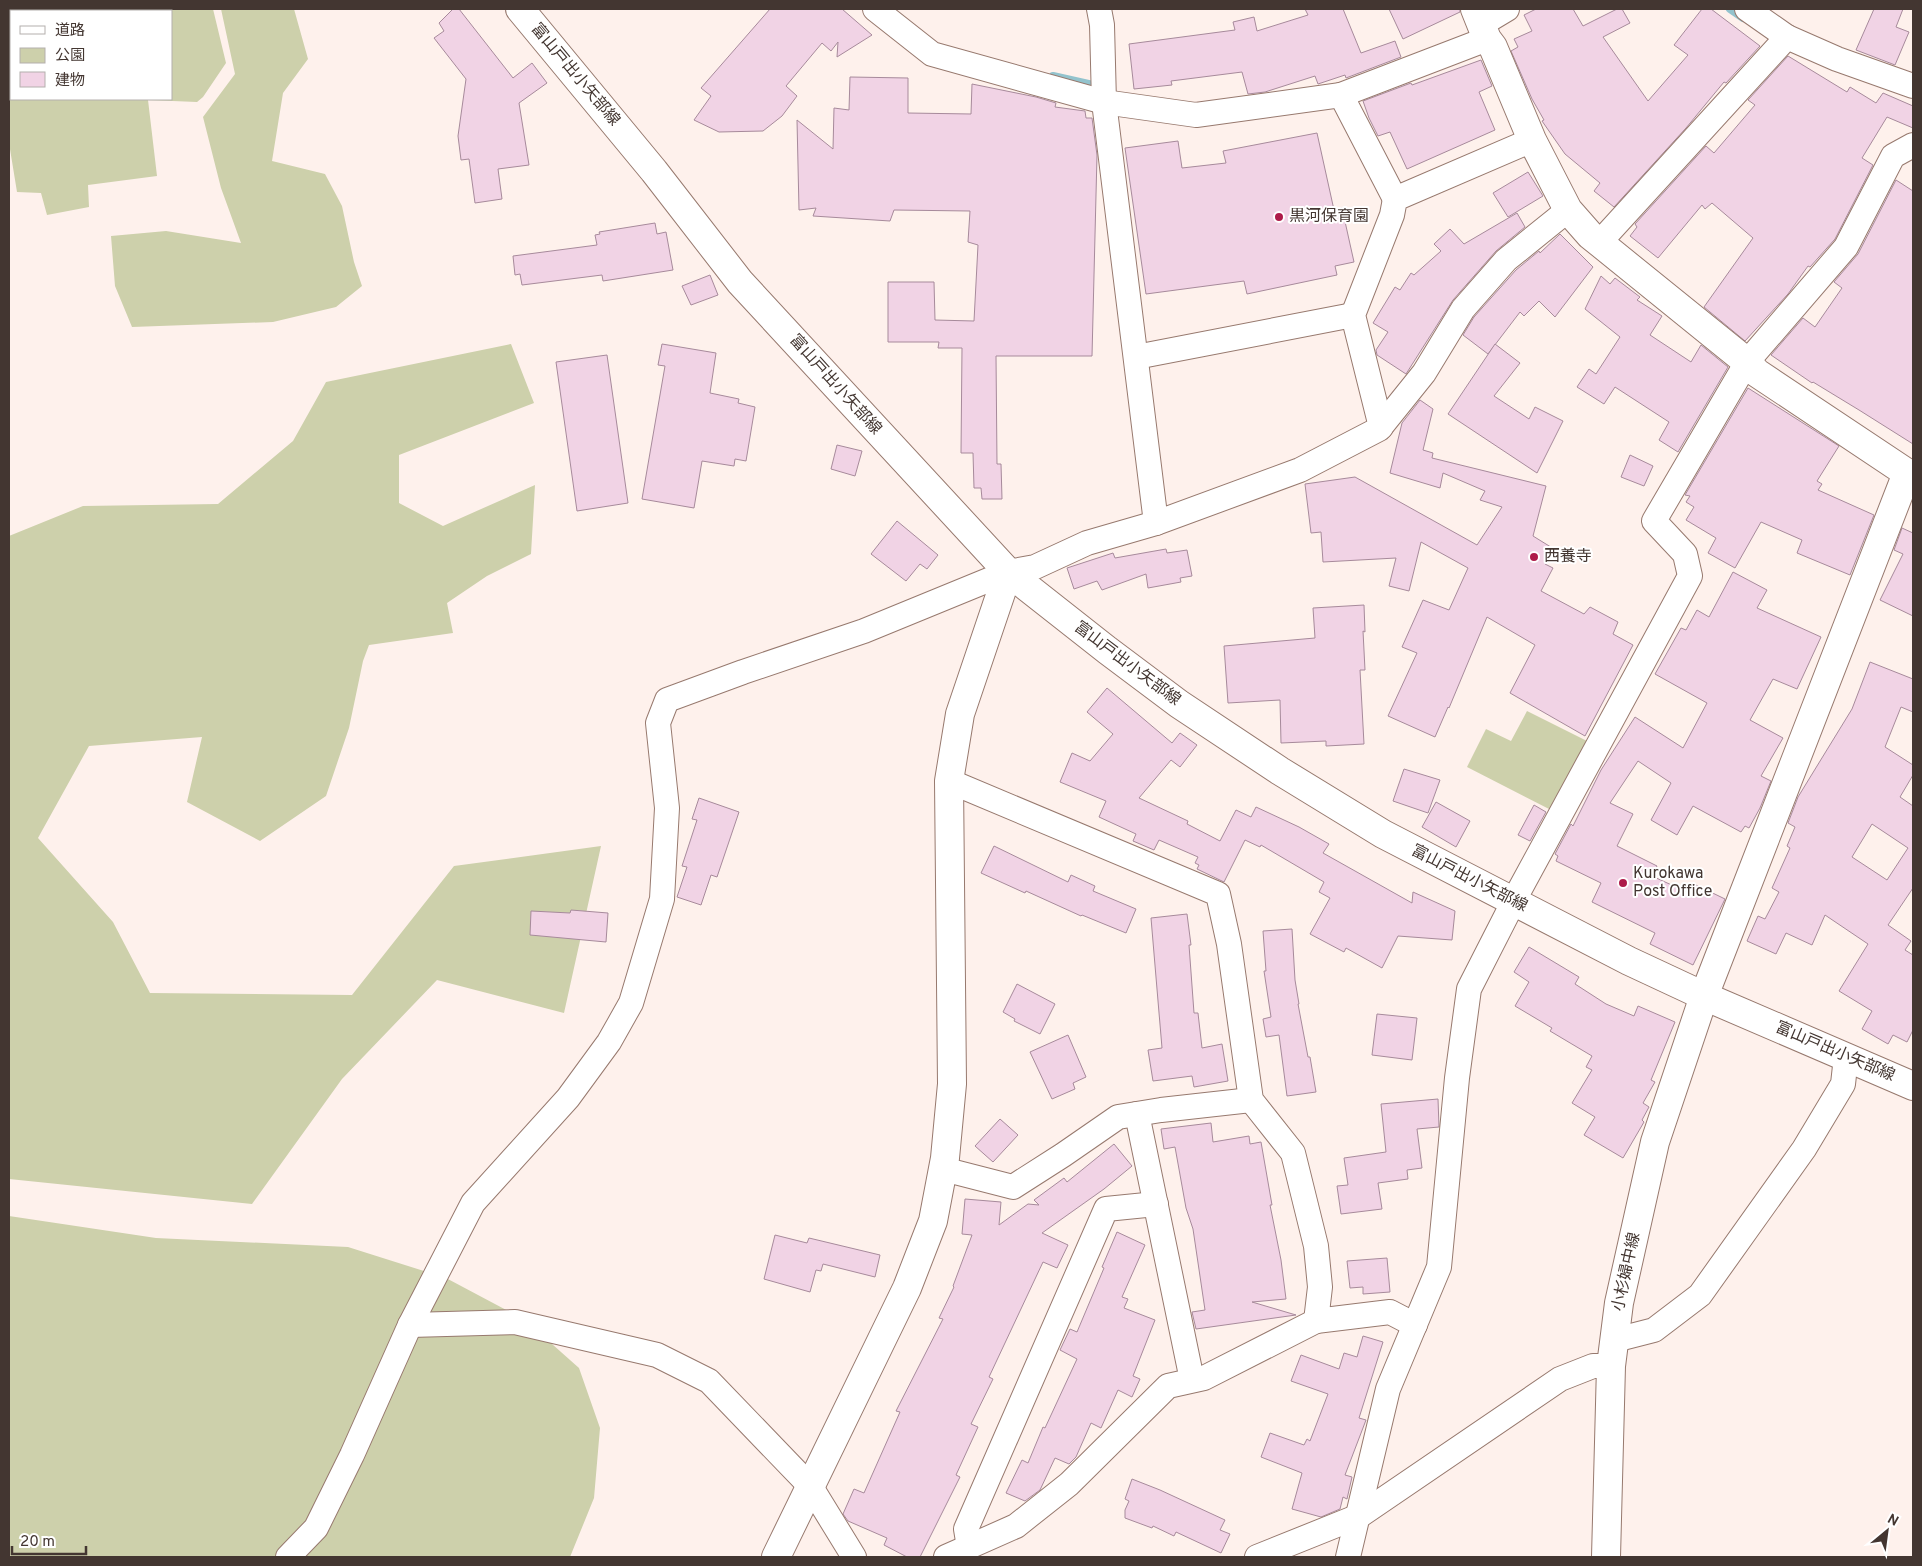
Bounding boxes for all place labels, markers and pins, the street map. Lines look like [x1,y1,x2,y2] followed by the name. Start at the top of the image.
[1289,207,1369,227] place label: 黒河保育園
[1273,211,1285,223] marker: 黒河保育園
[1544,547,1592,567] place label: 西養寺
[1528,551,1540,563] marker: 西養寺
[1633,864,1712,902] place label: Kurokawa Post Office
[1617,877,1629,889] marker: Kurokawa Post Office

